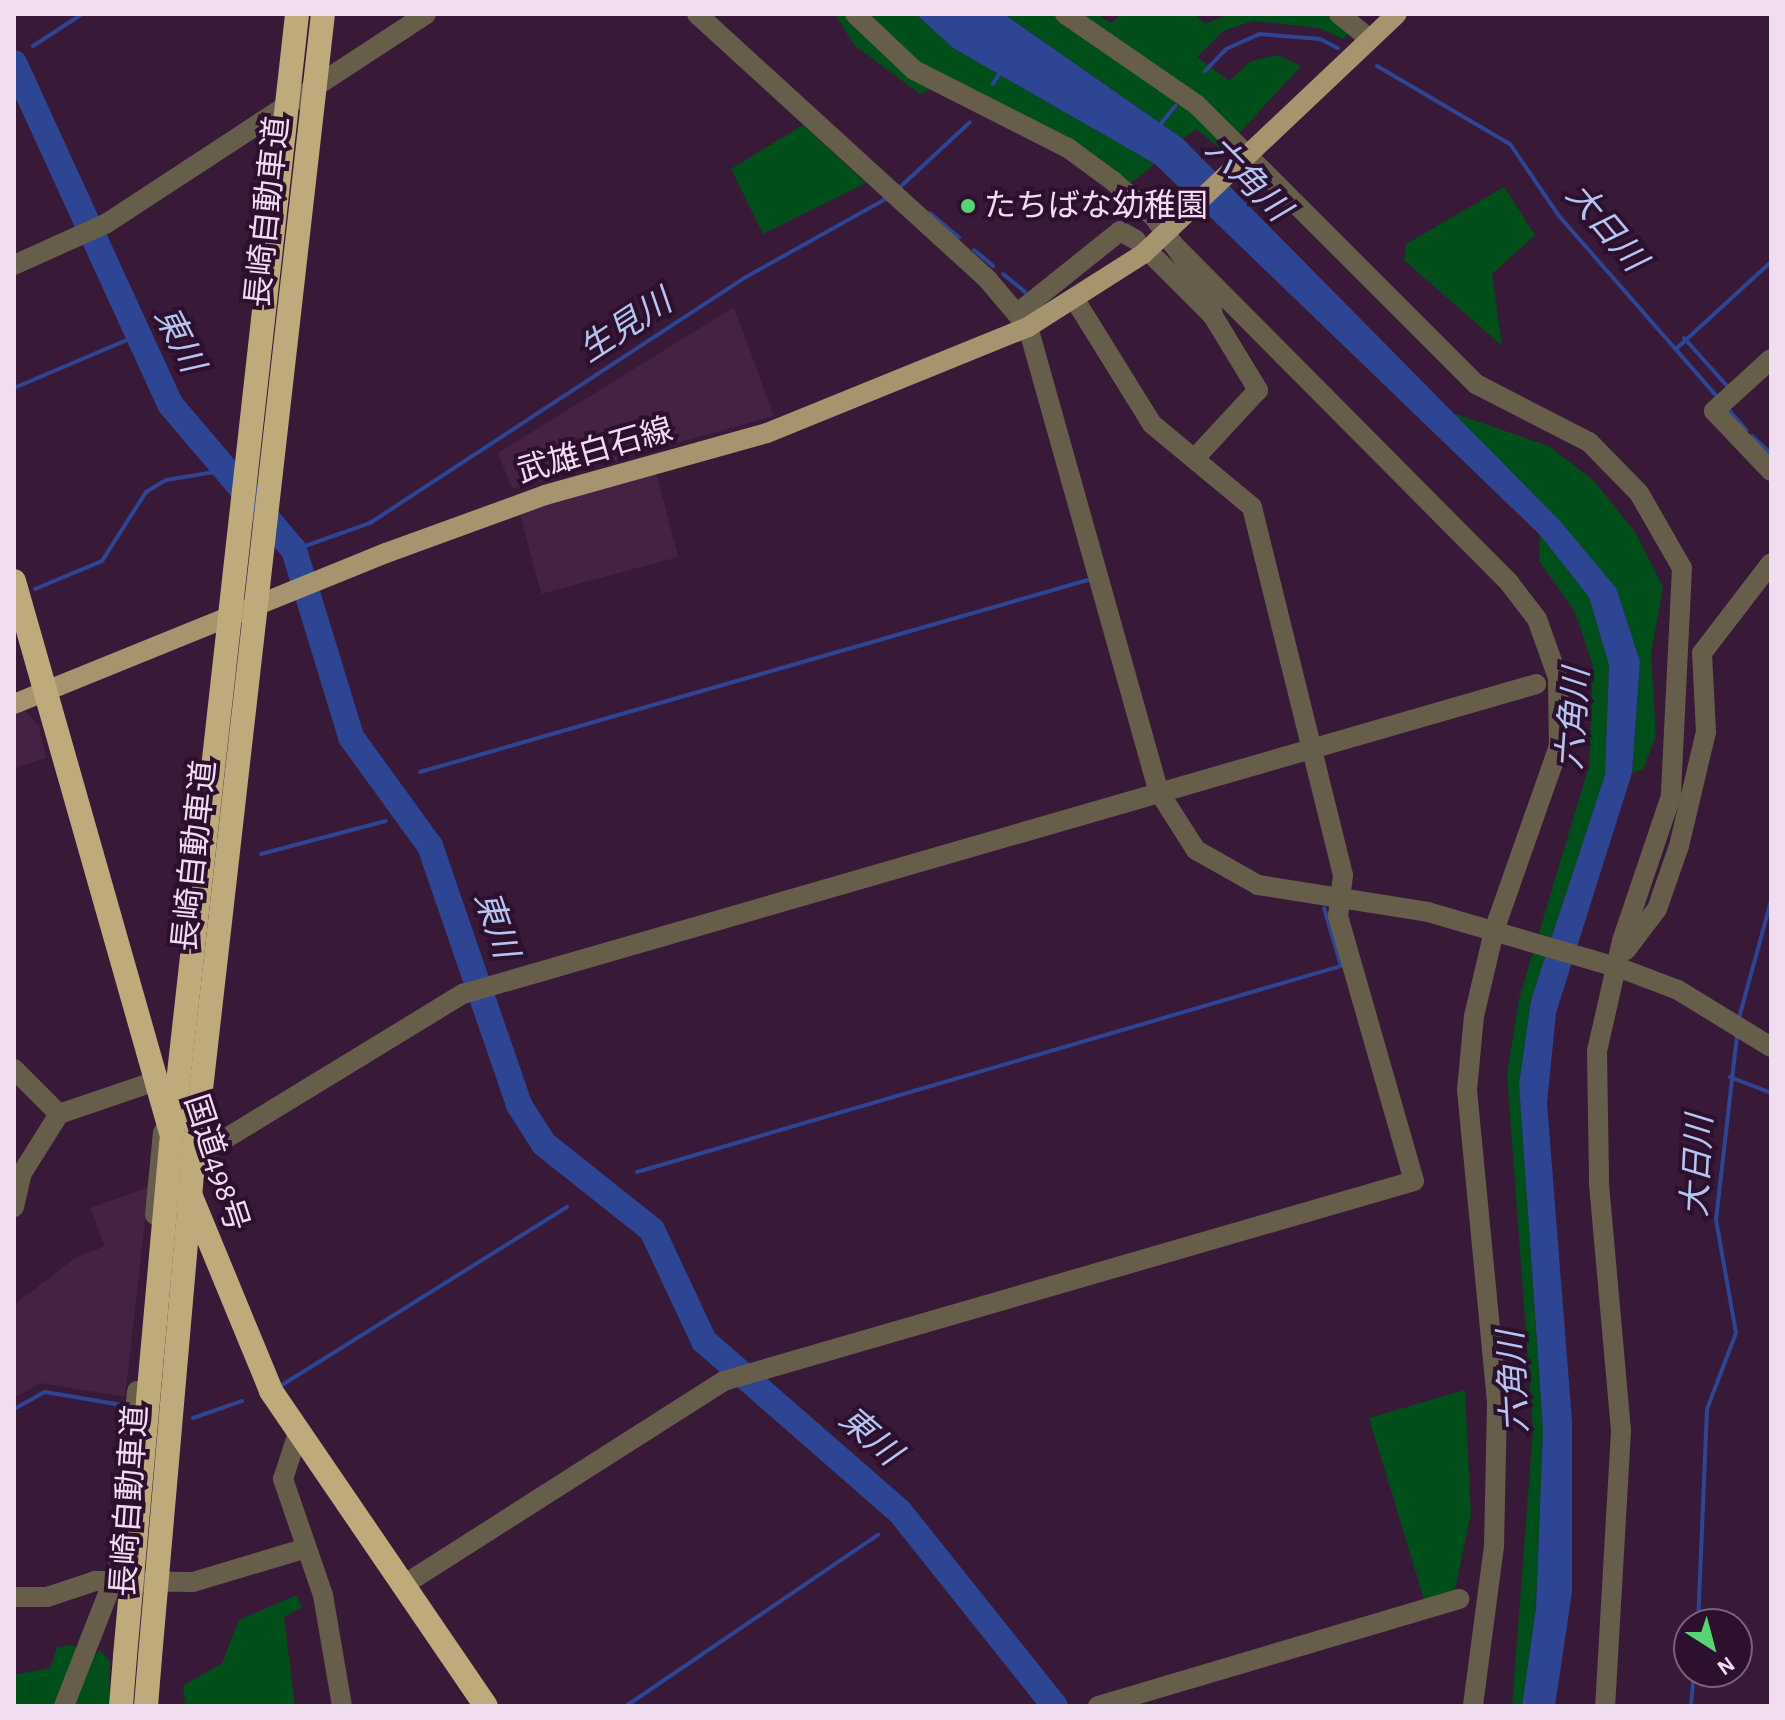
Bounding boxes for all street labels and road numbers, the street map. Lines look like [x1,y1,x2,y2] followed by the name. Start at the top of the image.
[239,115,297,309] street label: 長崎自動車道
[513,410,677,492] street label: 武雄白石線
[166,759,224,953] street label: 長崎自動車道
[176,1090,256,1236] street label: 国道498号
[104,1404,156,1598] street label: 長崎自動車道

